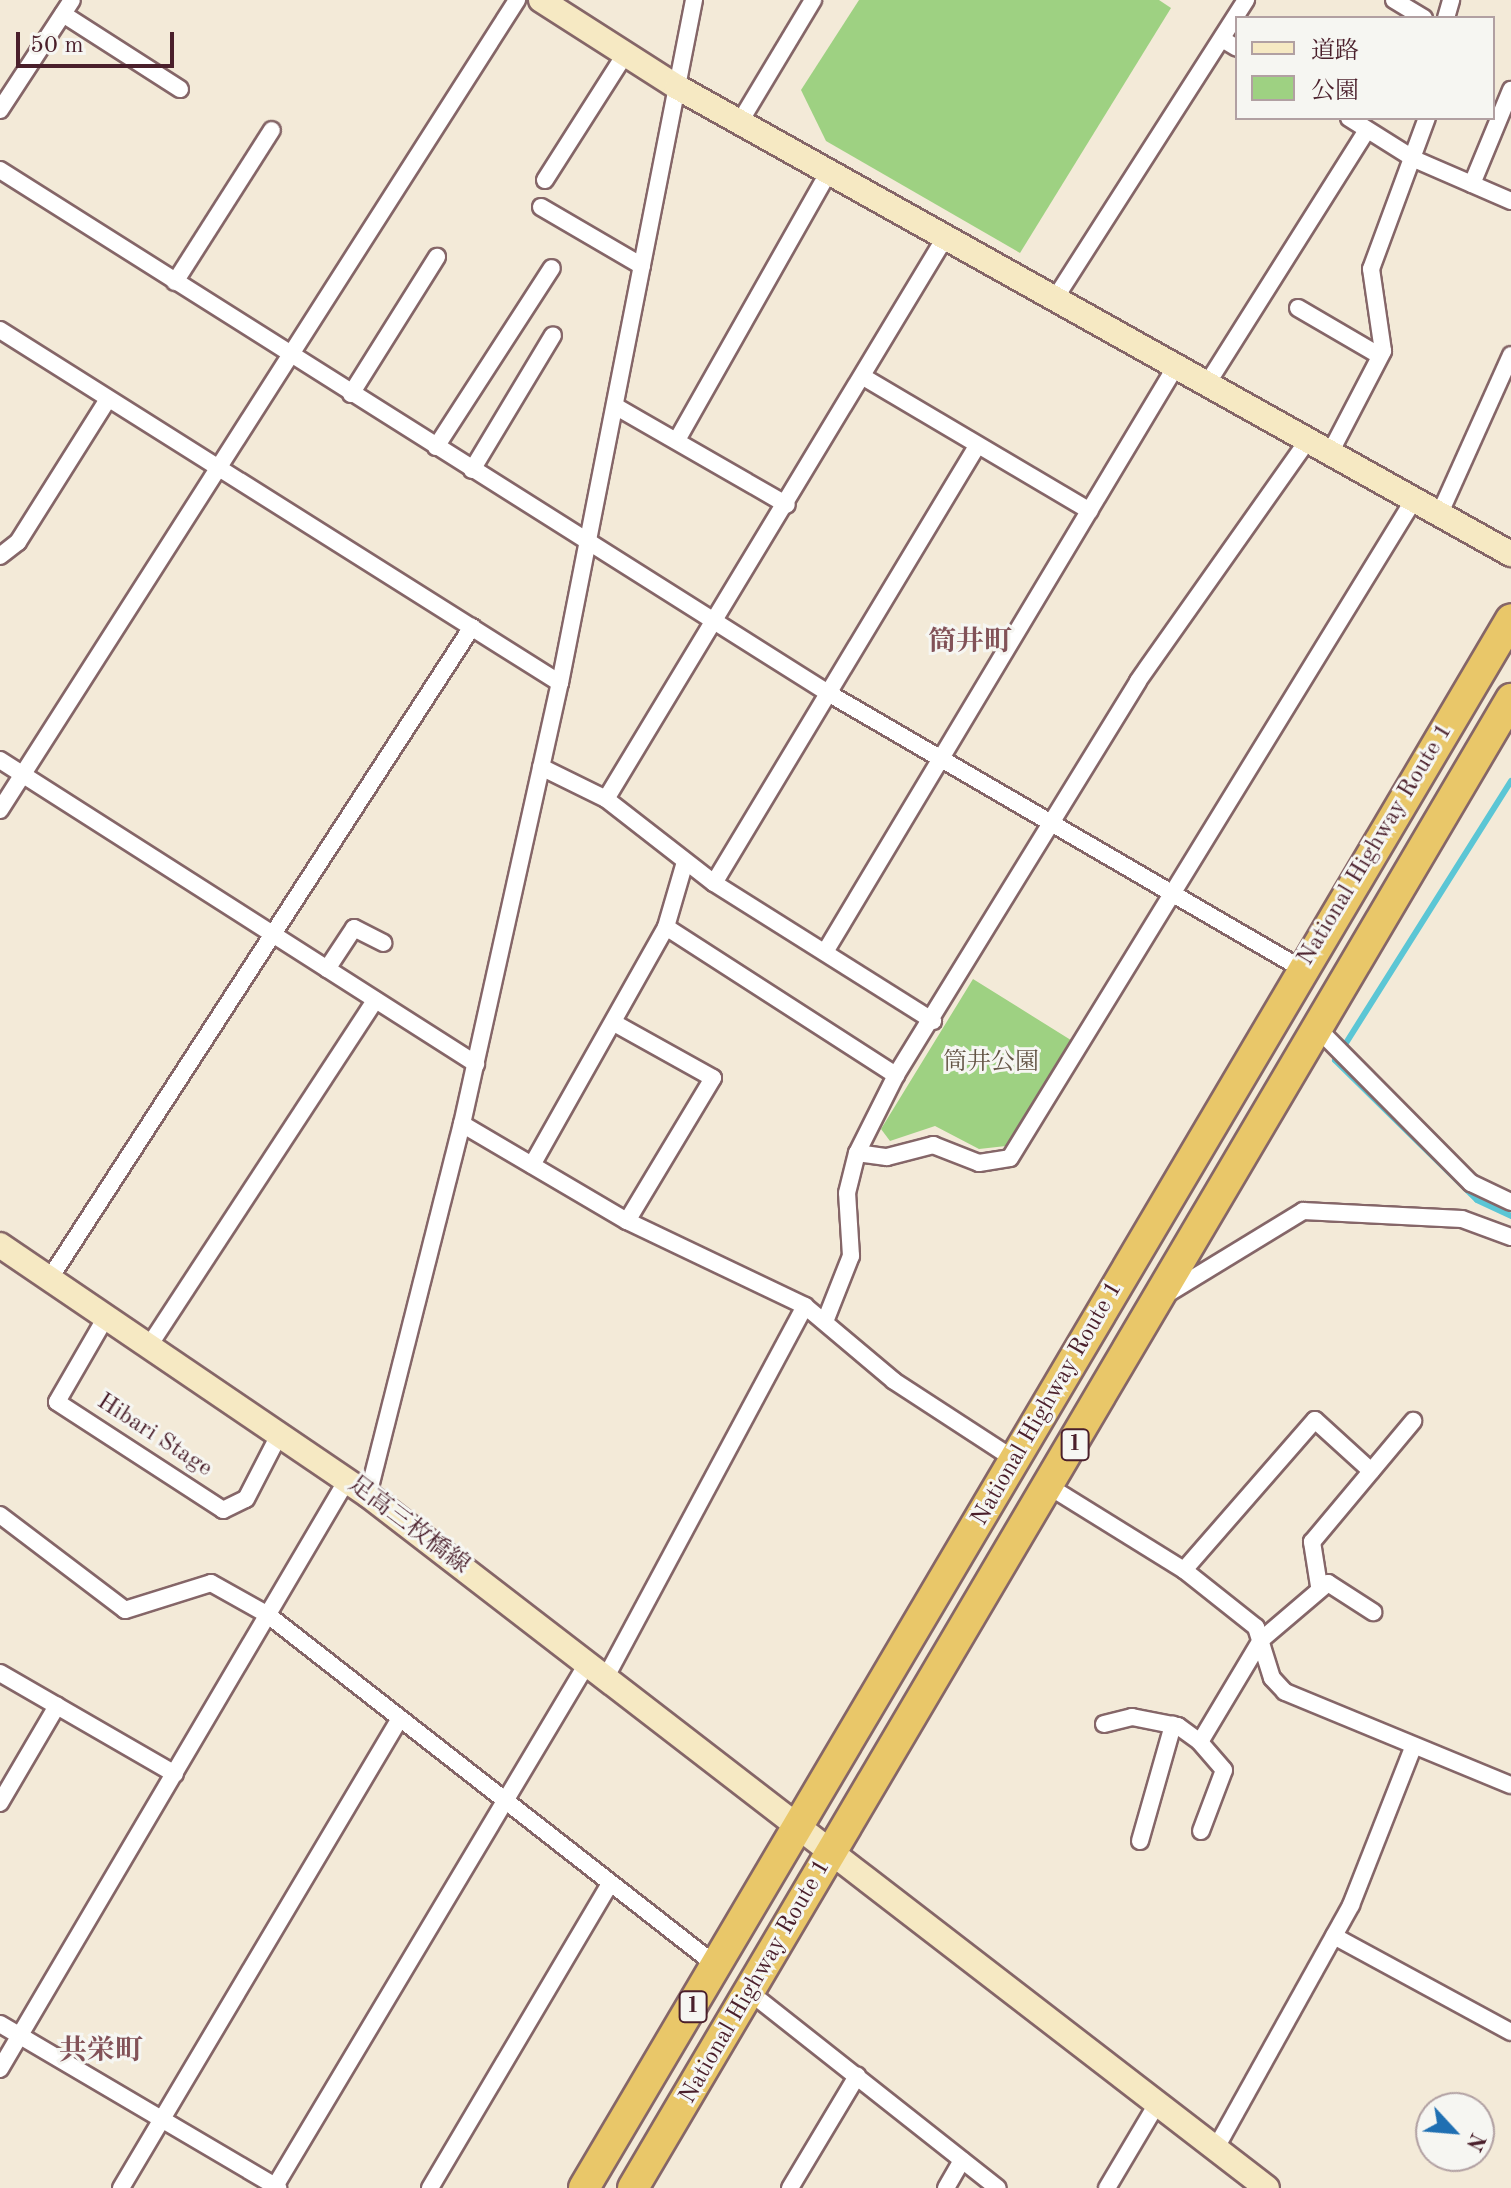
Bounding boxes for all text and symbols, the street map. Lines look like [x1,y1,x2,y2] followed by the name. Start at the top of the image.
[20,16,178,66] scale bar
[1235,16,1495,120] legend
[30,34,84,58] text: 50 m
[1311,40,1359,64] text: 道路
[1311,80,1359,104] text: 公園
[928,626,1012,660] district label: 筒井町
[1292,719,1460,971] street label: National Highway Route 1
[943,1050,1039,1078] park label: 筒井公園
[966,1277,1130,1531] street label: National Highway Route 1
[91,1388,217,1484] street label: Hibari Stage
[1059,1427,1091,1463] road number: 1
[342,1471,474,1581] street label: 足高三枚橋線
[674,1855,838,2109] street label: National Highway Route 1
[677,1989,709,2025] road number: 1
[59,2035,143,2069] district label: 共栄町
[1415,2092,1495,2172] north arrow
[1461,2129,1488,2154] text: N

